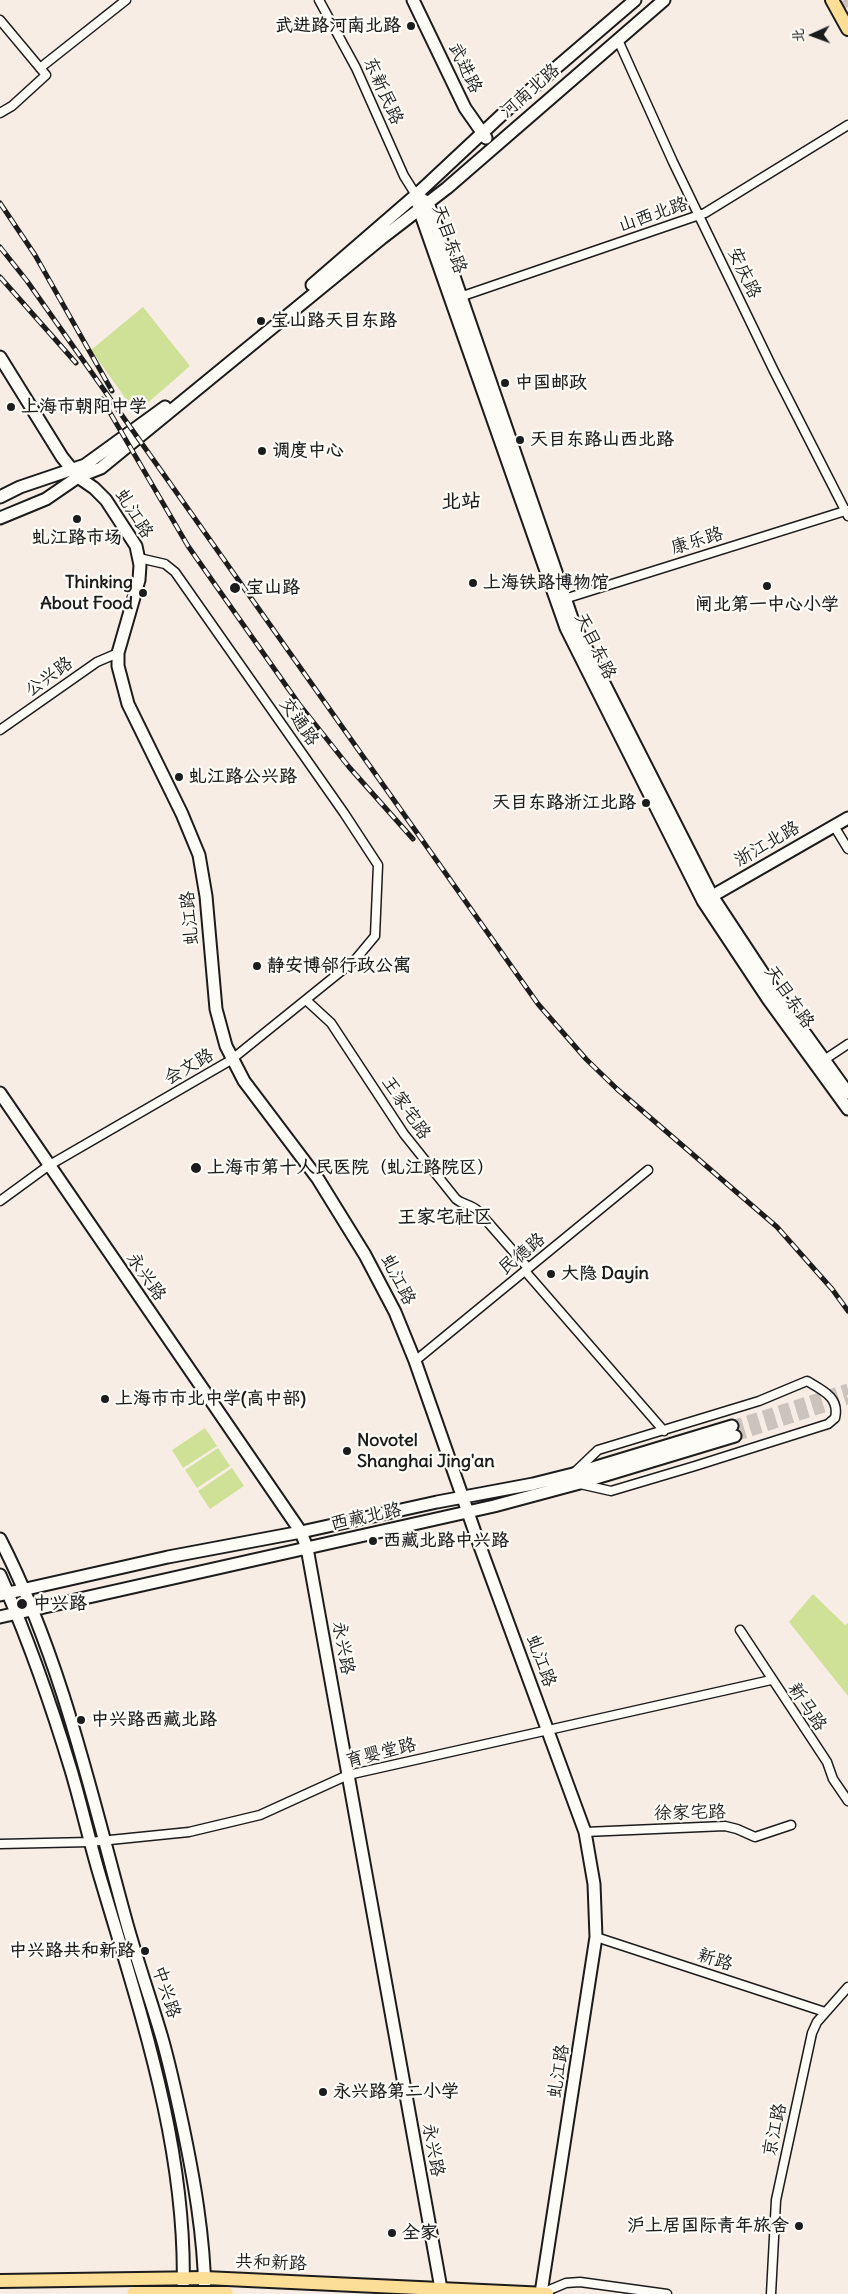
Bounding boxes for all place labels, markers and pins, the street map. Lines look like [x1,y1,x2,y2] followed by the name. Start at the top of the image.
[275,15,401,37] place label: 武进路河南北路
[405,20,417,32] marker: 武进路河南北路
[271,310,397,332] place label: 宝山路天目东路
[255,315,267,327] marker: 宝山路天目东路
[515,372,587,394] place label: 中国邮政
[499,377,511,389] marker: 中国邮政
[21,396,147,418] place label: 上海市朝阳中学
[5,401,17,413] marker: 上海市朝阳中学
[530,429,674,451] place label: 天目东路山西北路
[514,434,526,446] marker: 天目东路山西北路
[272,440,344,462] place label: 调度中心
[256,445,268,457] marker: 调度中心
[71,513,83,525] marker: 虬江路市场
[32,527,122,549] place label: 虬江路市场
[40,572,133,614] place label: Thinking About Food
[483,572,609,594] place label: 上海铁路博物馆
[246,577,300,599] place label: 宝山路
[467,577,479,589] marker: 上海铁路博物馆
[761,580,773,592] marker: 闸北第一中心小学
[228,581,242,595] marker: 宝山路
[137,587,149,599] marker: Thinking About Food
[695,594,839,616] place label: 闸北第一中心小学
[189,766,297,788] place label: 虬江路公兴路
[173,771,185,783] marker: 虬江路公兴路
[492,792,636,814] place label: 天目东路浙江北路
[640,797,652,809] marker: 天目东路浙江北路
[267,955,411,977] place label: 静安博邻行政公寓
[251,960,263,972] marker: 静安博邻行政公寓
[207,1157,495,1179] place label: 上海市第十人民医院（虬江路院区）
[189,1161,203,1175] marker: 上海市第十人民医院（虬江路院区）
[561,1263,649,1285] place label: 大隐 Dayin
[545,1268,557,1280] marker: 大隐 Dayin
[115,1388,306,1410] place label: 上海市市北中学(高中部)
[99,1393,111,1405] marker: 上海市市北中学(高中部)
[357,1430,495,1472] place label: Novotel Shanghai Jing'an
[341,1445,353,1457] marker: Novotel Shanghai Jing'an
[383,1530,509,1552] place label: 西藏北路中兴路
[367,1535,379,1547] marker: 西藏北路中兴路
[33,1593,87,1615] place label: 中兴路
[15,1597,29,1611] marker: 中兴路
[91,1709,217,1731] place label: 中兴路西藏北路
[75,1714,87,1726] marker: 中兴路西藏北路
[9,1940,135,1962] place label: 中兴路共和新路
[139,1945,151,1957] marker: 中兴路共和新路
[333,2081,459,2103] place label: 永兴路第二小学
[317,2086,329,2098] marker: 永兴路第二小学
[627,2215,789,2237] place label: 沪上居国际青年旅舍
[793,2220,805,2232] marker: 沪上居国际青年旅舍
[402,2222,438,2244] place label: 全家
[386,2227,398,2239] marker: 全家

